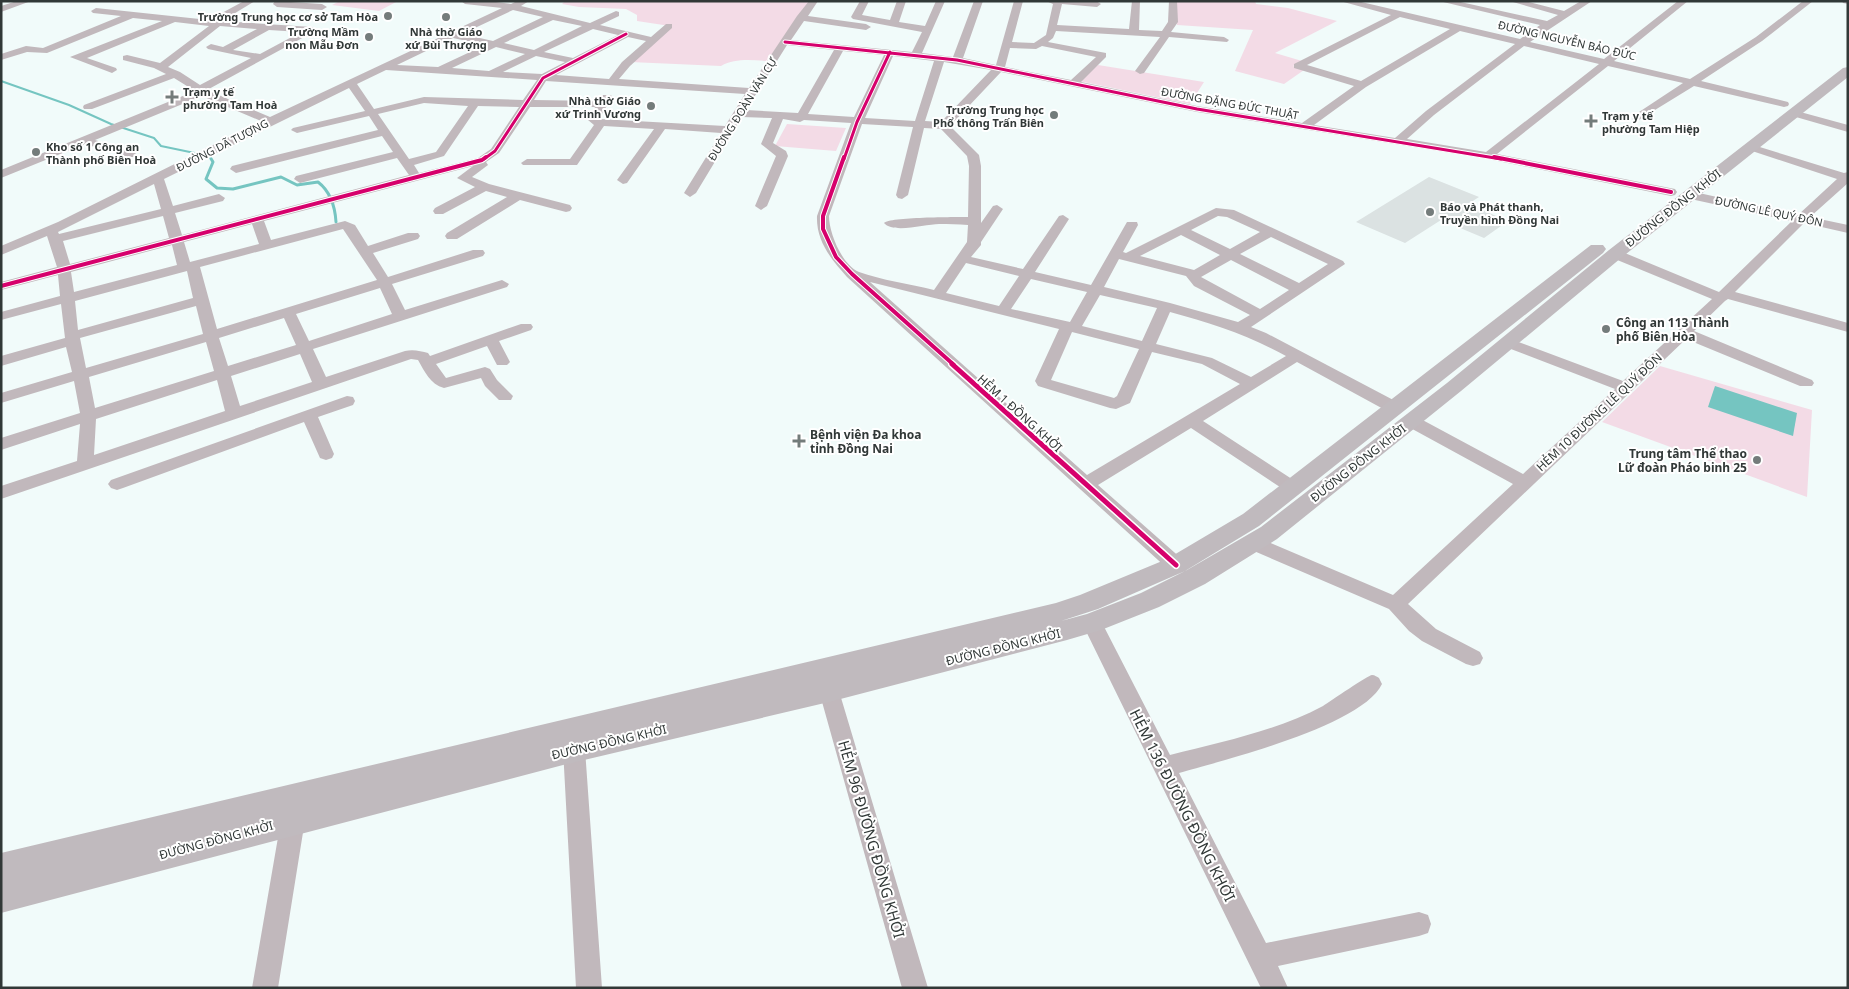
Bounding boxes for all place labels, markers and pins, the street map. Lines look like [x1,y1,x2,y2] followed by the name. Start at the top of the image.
[198,9,378,24] place label: Trường Trung học cơ sở Tam Hòa
[382,10,394,22] marker: Trường Trung học cơ sở Tam Hòa
[440,11,452,23] marker: Nhà thờ Giáo xứ Bùi Thượng
[285,24,359,52] place label: Trường Mầm non Mẫu Đơn
[405,24,487,52] place label: Nhà thờ Giáo xứ Bùi Thượng
[363,31,375,43] marker: Trường Mầm non Mẫu Đơn
[183,84,277,112] place label: Trạm y tế phường Tam Hoà
[165,90,179,104] marker: Trạm y tế phường Tam Hoà
[555,93,641,121] place label: Nhà thờ Giáo xứ Trinh Vương
[645,100,657,112] marker: Nhà thờ Giáo xứ Trinh Vương
[933,102,1044,130] place label: Trường Trung học Phổ thông Trấn Biên
[1602,108,1700,136] place label: Trạm y tế phường Tam Hiệp
[1048,109,1060,121] marker: Trường Trung học Phổ thông Trấn Biên
[1584,114,1598,128] marker: Trạm y tế phường Tam Hiệp
[46,139,156,167] place label: Kho số 1 Công an Thành phố Biên Hoà
[30,146,42,158] marker: Kho số 1 Công an Thành phố Biên Hoà
[1440,199,1559,227] place label: Báo và Phát thanh, Truyền hình Đồng Nai
[1424,206,1436,218] marker: Báo và Phát thanh, Truyền hình Đồng Nai
[1616,314,1729,345] place label: Công an 113 Thành phố Biên Hòa
[1600,323,1612,335] marker: Công an 113 Thành phố Biên Hòa
[810,426,921,457] place label: Bệnh viện Đa khoa tỉnh Đồng Nai
[792,434,806,448] marker: Bệnh viện Đa khoa tỉnh Đồng Nai
[1618,445,1747,476] place label: Trung tâm Thể thao Lữ đoàn Pháo binh 25
[1751,454,1763,466] marker: Trung tâm Thể thao Lữ đoàn Pháo binh 25

